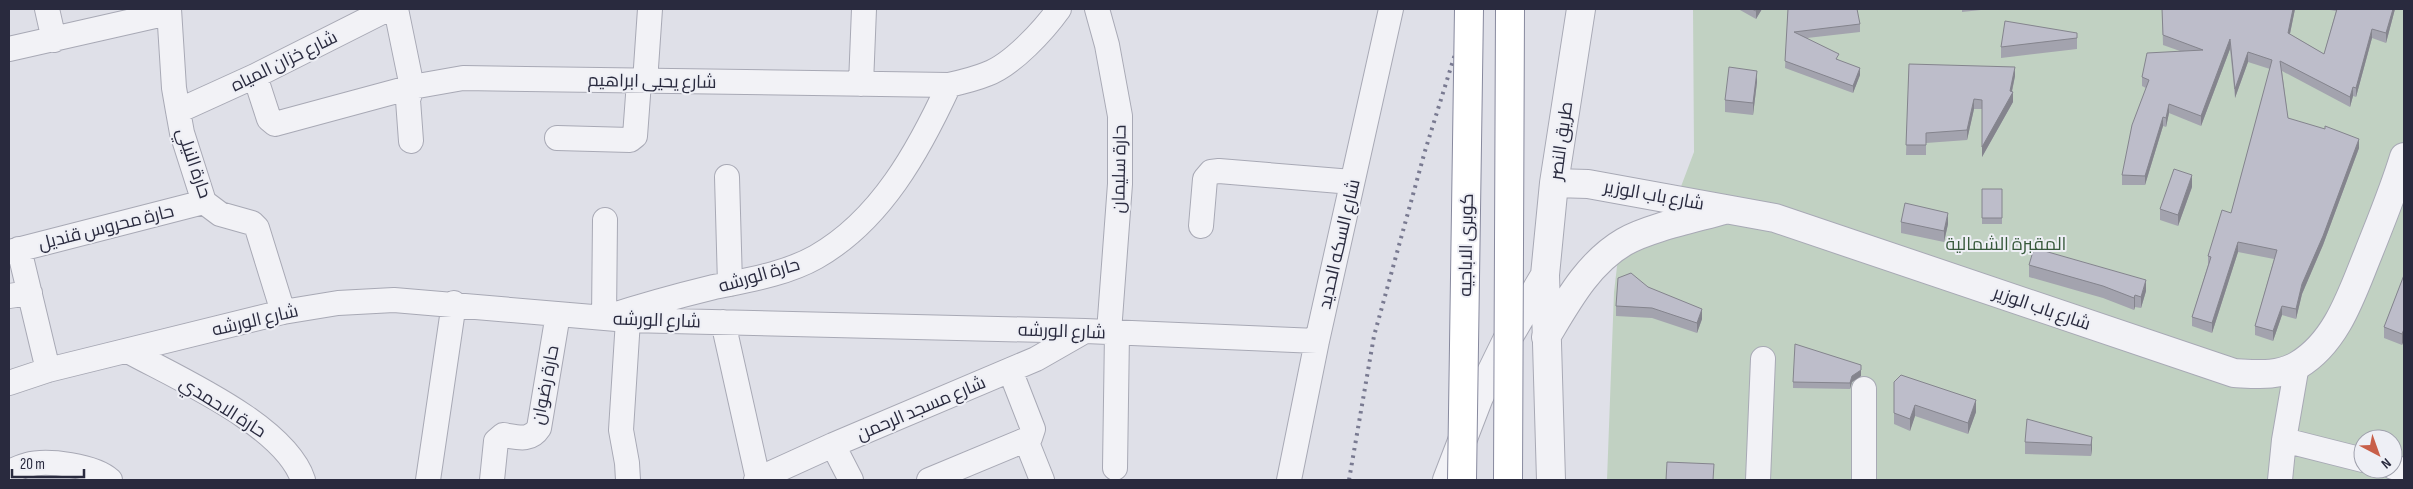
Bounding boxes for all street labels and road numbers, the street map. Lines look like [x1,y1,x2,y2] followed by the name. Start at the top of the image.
[228,27,341,97] street label: شارع خزان المياه
[587,70,717,94] street label: شارع يحيى ابراهيم
[1545,100,1578,183] street label: طريق النصر
[169,125,215,202] street label: حارة النيلي
[1108,125,1131,213] street label: حارة سليمان
[1601,176,1706,216] street label: شارع باب الوزير
[1314,177,1366,311] street label: شارع السكه الحديد
[1455,193,1478,297] street label: كوبرى الاباجيه
[36,200,176,254] street label: حارة محروس قنديل
[716,254,802,297] street label: حارة الورشه
[1989,282,2093,336] street label: شارع باب الوزير
[210,300,301,342] street label: شارع الورشه
[613,308,701,334] street label: شارع الورشه
[1018,319,1106,345] street label: شارع الورشه
[528,344,563,426] street label: حارة رضوان
[854,372,989,446] street label: شارع مسجد الرحمن
[174,373,270,445] street label: حارة الاحمدي

